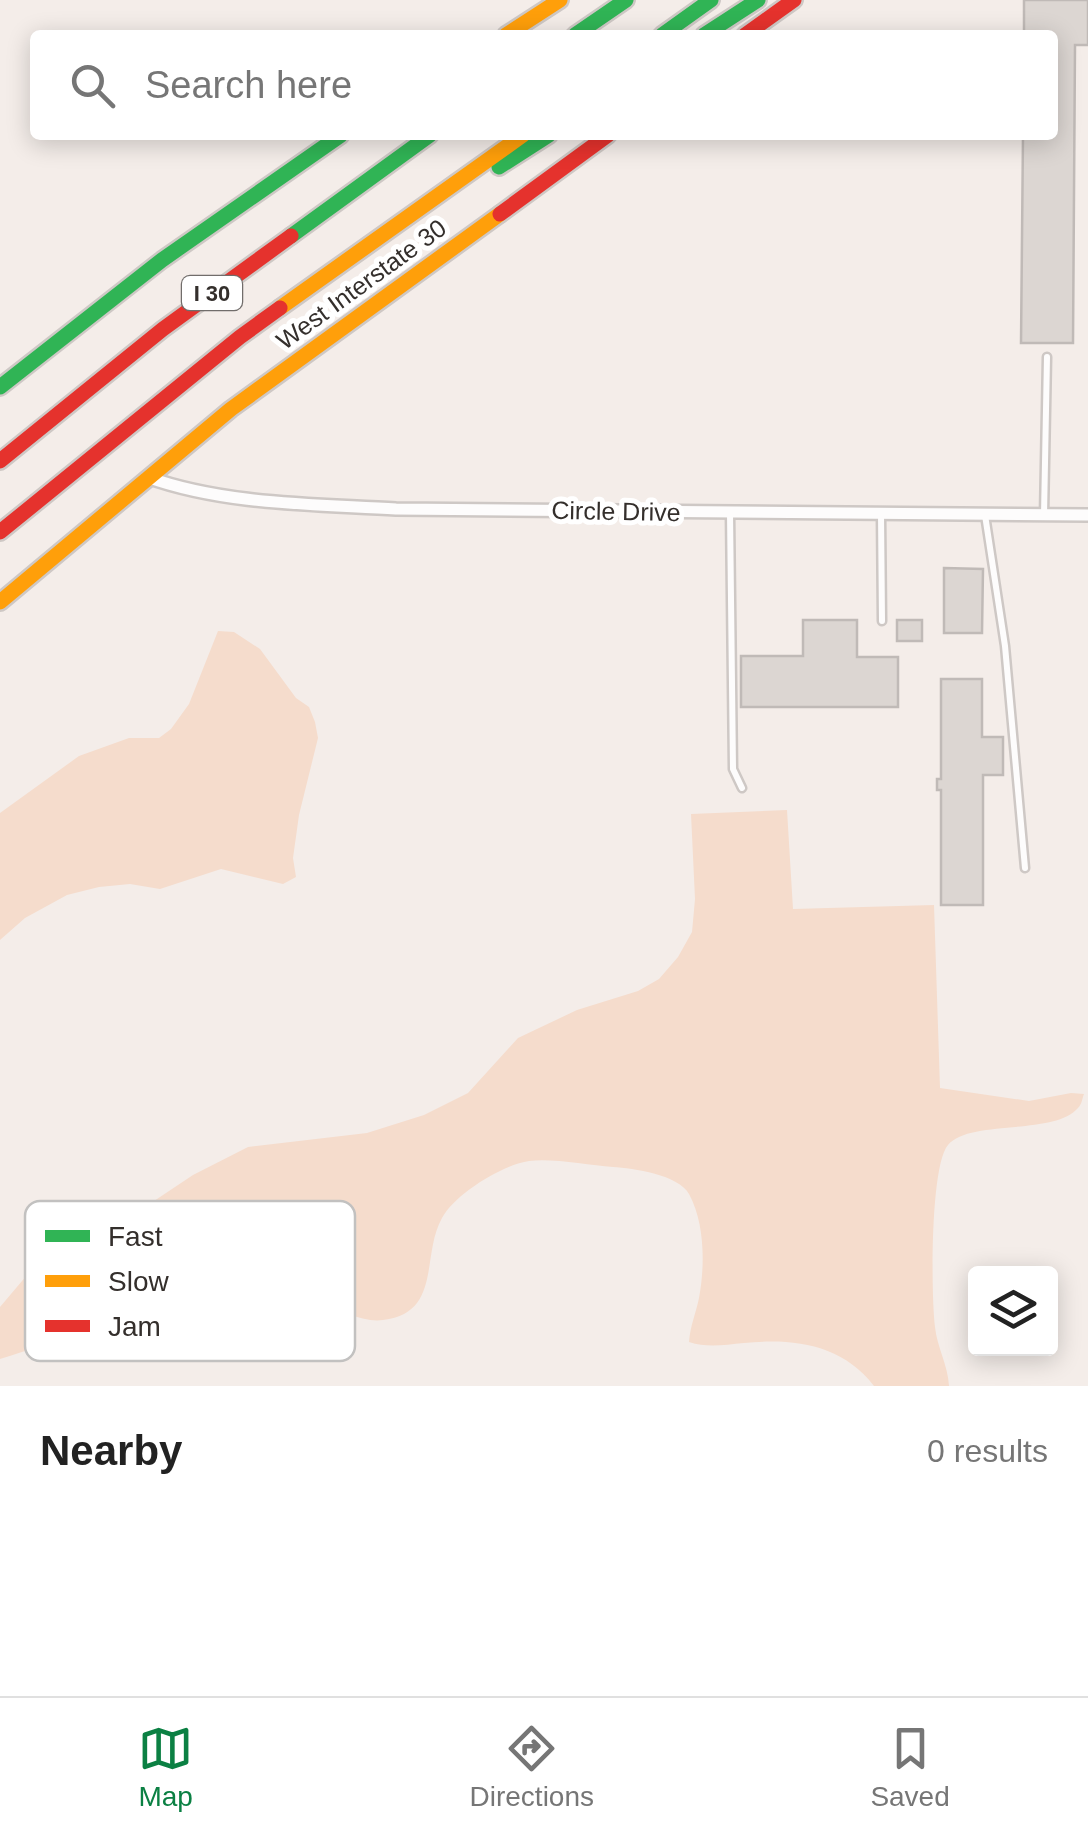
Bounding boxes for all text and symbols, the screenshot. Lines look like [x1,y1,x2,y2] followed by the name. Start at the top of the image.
[30,30,1058,140] search box
[65,58,120,113] icon: search
[145,64,352,106] text: Search here
[271,213,451,355] street label: West Interstate 30
[182,276,242,310] road number: I 30
[551,496,681,526] street label: Circle Drive
[25,1201,355,1361] legend
[108,1221,163,1252] text: Fast
[108,1266,169,1297] text: Slow
[968,1266,1058,1356] map controls
[968,1266,1058,1356] button: layers
[108,1311,161,1342] text: Jam
[40,1427,182,1474] text: Nearby
[927,1433,1048,1469] text: 0 results
[138,1721,193,1813] tab: Map
[470,1721,594,1813] tab: Directions
[870,1721,950,1813] tab: Saved

